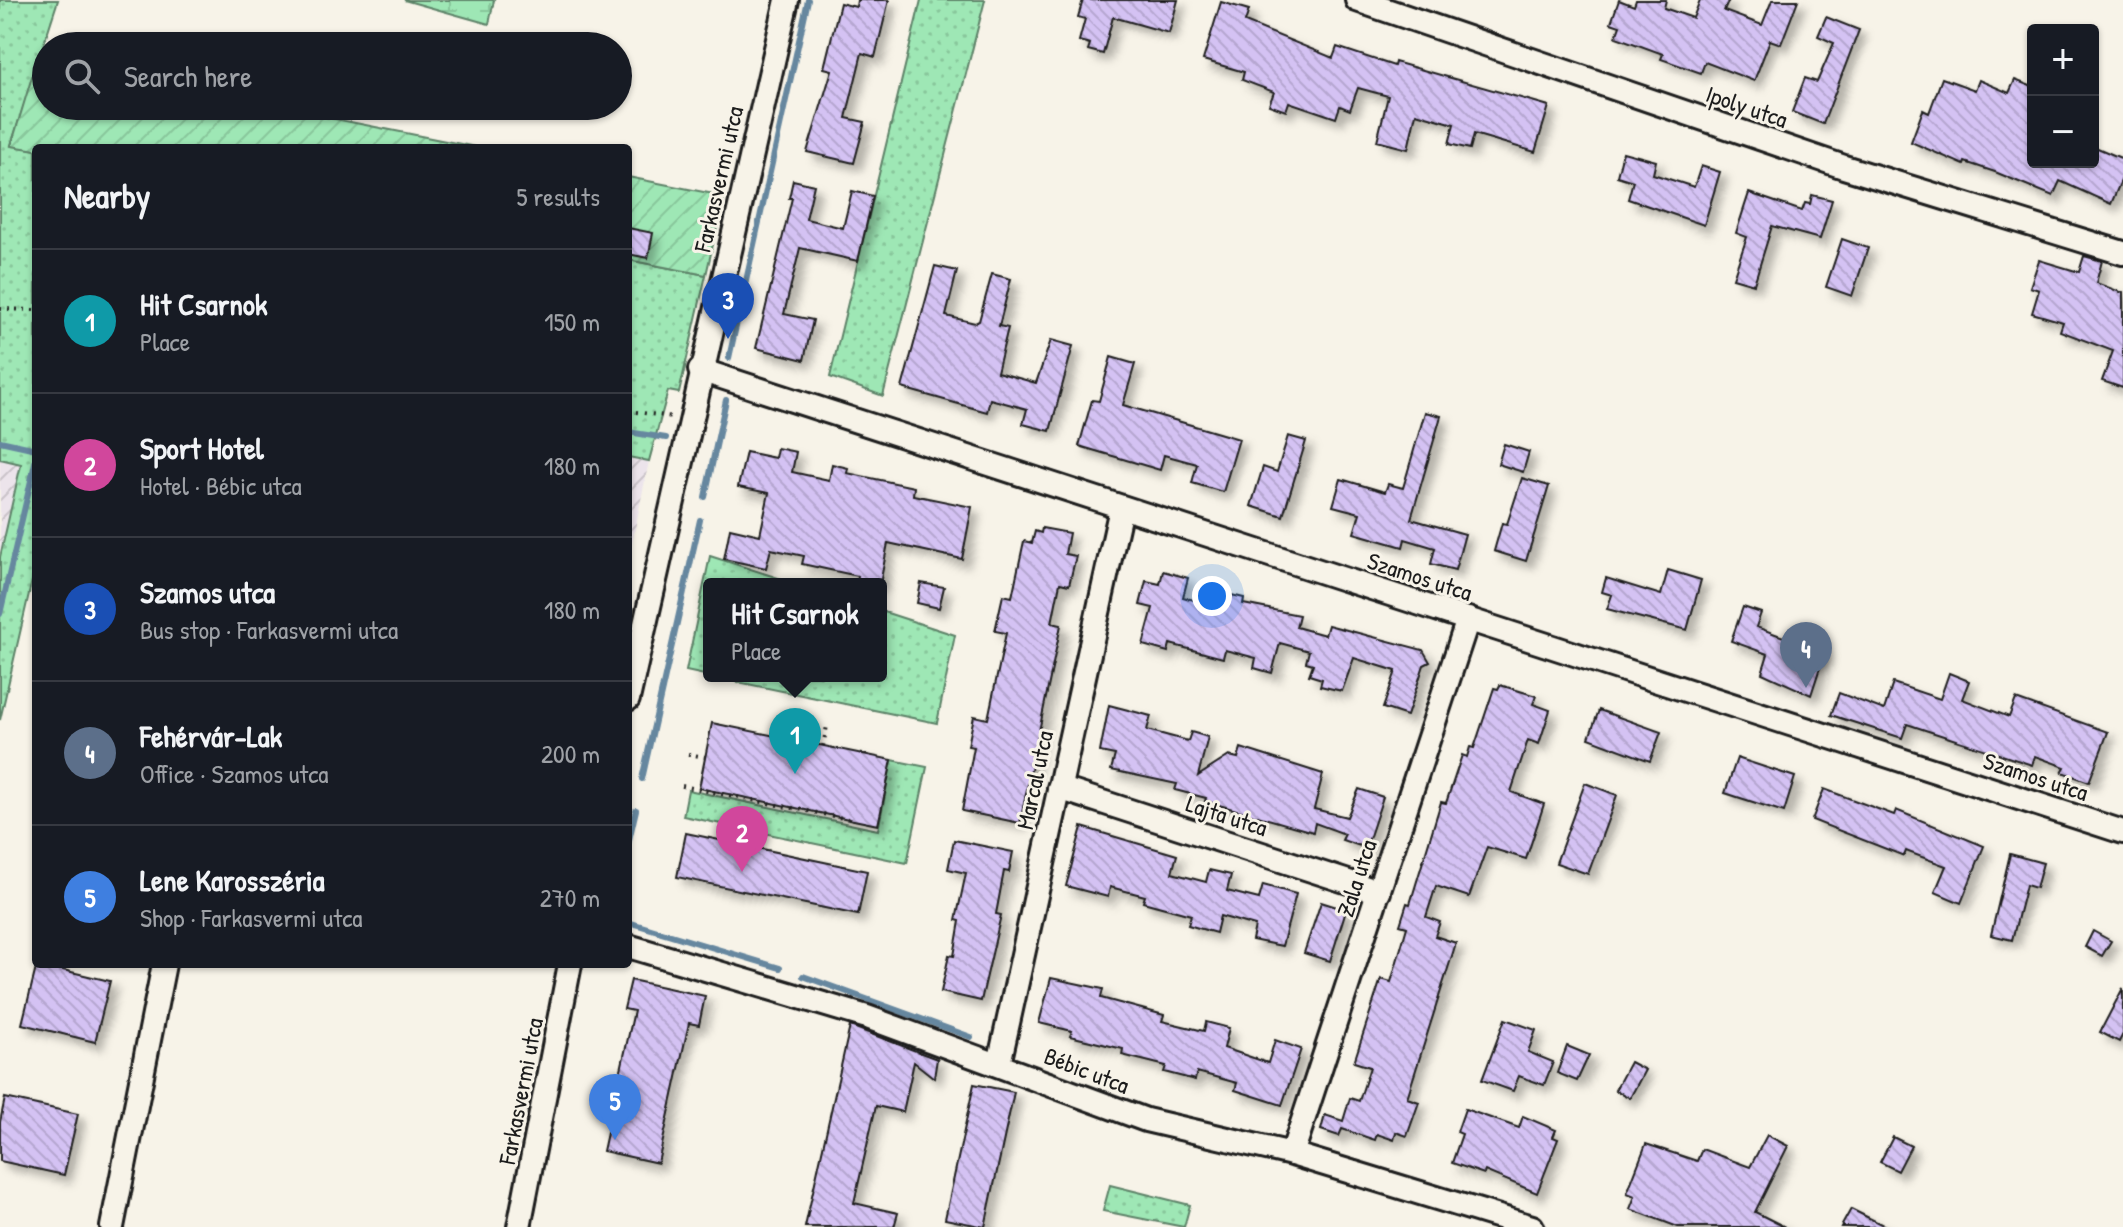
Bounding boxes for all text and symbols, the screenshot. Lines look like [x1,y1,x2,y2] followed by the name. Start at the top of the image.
[2027,24,2099,168] map controls
[2027,24,2099,96] button: +
[32,32,632,120] search box
[60,54,104,98] icon: search
[124,56,252,96] text: Search here
[1702,77,1792,135] street label: Ipoly utca
[2027,96,2099,168] button: −
[685,103,750,256] street label: Farkasvermi utca
[64,173,150,219] text: Nearby
[516,179,600,214] text: 5 results
[702,273,754,339] pin: 3
[140,284,267,324] text: Hit Csarnok
[85,304,95,339] text: 1
[544,304,600,339] text: 150 m
[140,324,190,359] text: Place
[140,428,264,468] text: Sport Hotel
[84,448,96,483] text: 2
[544,448,600,483] text: 180 m
[140,468,302,503] text: Hotel · Bébic utca
[1364,544,1476,608] street label: Szamos utca
[140,572,275,612] text: Szamos utca
[1192,576,1232,616] your location
[703,578,887,682] popup
[84,592,96,627] text: 3
[544,592,600,627] text: 180 m
[731,593,859,633] text: Hit Csarnok
[140,612,398,647] text: Bus stop · Farkasvermi utca
[1780,622,1832,688] pin: 4
[731,633,781,668] text: Place
[769,708,821,774] pin: 1
[140,716,282,756] text: Fehérvár-Lak
[1008,728,1060,832] street label: Marcal utca
[85,736,95,771] text: 4
[541,736,600,771] text: 200 m
[1980,744,2092,808] street label: Szamos utca
[140,756,329,791] text: Office · Szamos utca
[1182,787,1272,843] street label: Lajta utca
[716,806,768,872] pin: 2
[1329,835,1383,921] street label: Zala utca
[140,860,325,900] text: Lene Karosszéria
[85,880,96,915] text: 5
[540,880,600,915] text: 270 m
[140,900,362,935] text: Shop · Farkasvermi utca
[490,1015,550,1168] street label: Farkasvermi utca
[1040,1039,1134,1101] street label: Bébic utca
[589,1074,641,1140] pin: 5

